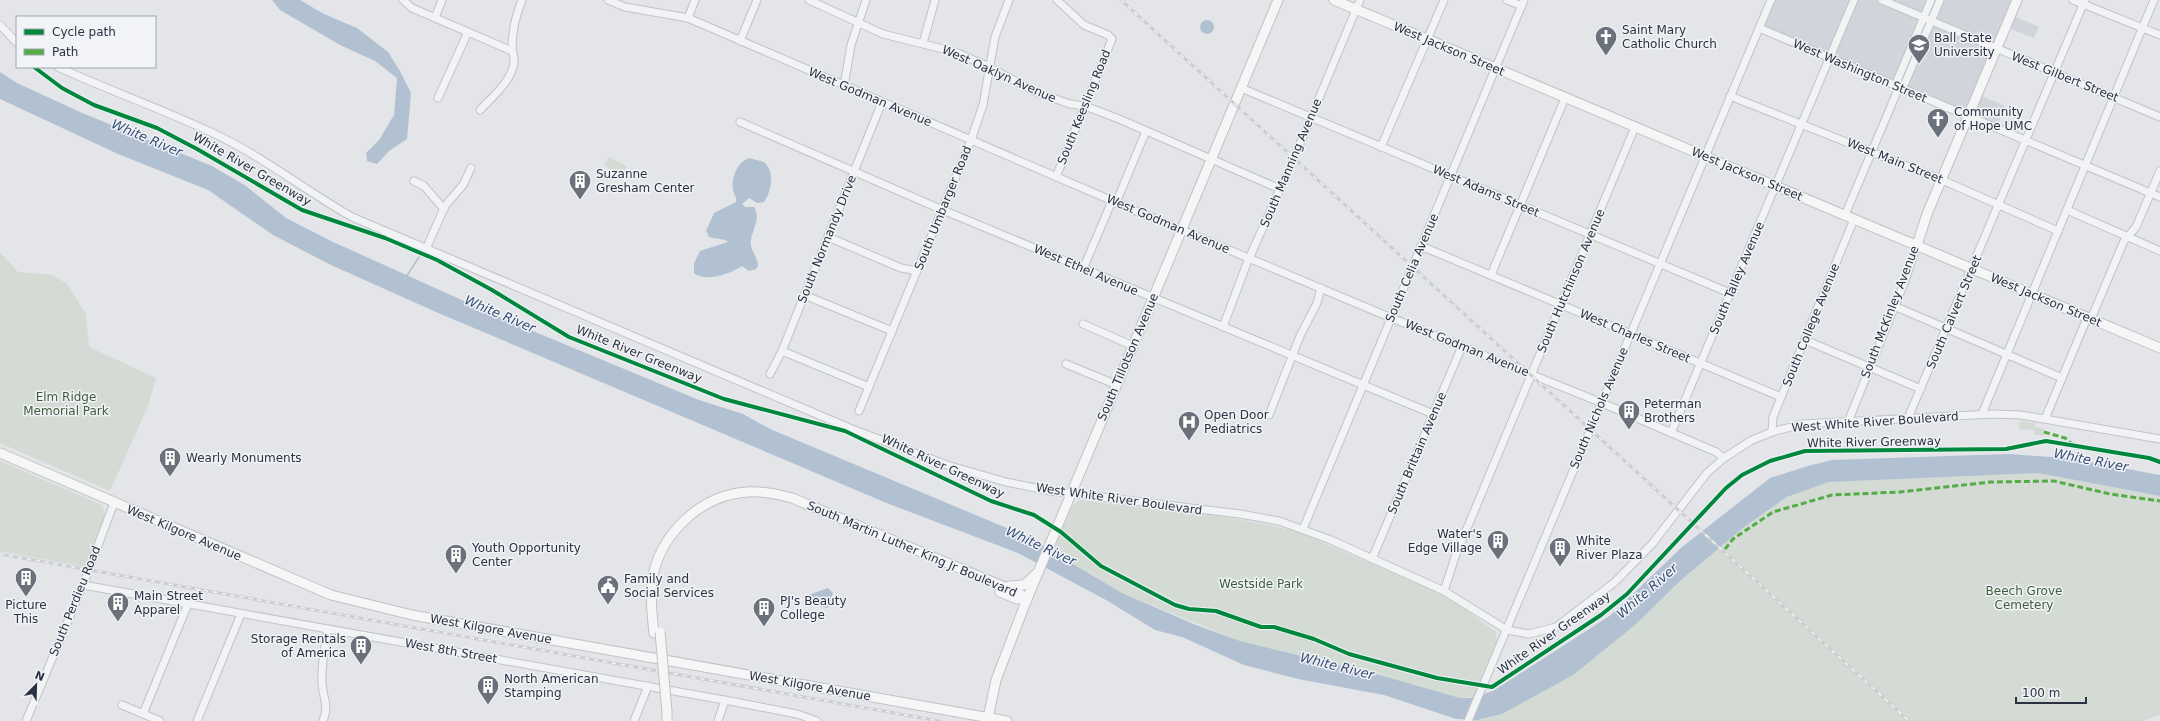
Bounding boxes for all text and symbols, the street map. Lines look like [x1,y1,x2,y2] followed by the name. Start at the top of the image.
[16,16,156,68] legend
[1391,19,1507,79] street label: West Jackson Street
[1622,23,1717,51] place label: Saint Mary Catholic Church
[1593,24,1619,57] church icon: Saint Mary Catholic Church
[52,25,116,39] text: Cycle path
[1934,31,1995,59] place label: Ball State University
[1906,32,1932,65] school or university icon: Ball State University
[1791,36,1929,106] street label: West Washington Street
[940,42,1058,106] street label: West Oaklyn Avenue
[52,45,78,59] text: Path
[1055,47,1113,167] street label: South Keesling Road
[2009,49,2121,105] street label: West Gilbert Street
[806,65,934,129] street label: West Godman Avenue
[1257,96,1325,230] street label: South Manning Avenue
[1954,105,2032,133] place label: Community of Hope UMC
[1925,106,1951,139] church icon: Community of Hope UMC
[109,116,186,160] water label: White River
[190,129,314,209] street label: White River Greenway
[1845,135,1945,187] street label: West Main Street
[912,144,974,272] street label: South Umbarger Road
[1689,144,1805,204] street label: West Jackson Street
[1431,162,1542,220] street label: West Adams Street
[596,167,695,195] place label: Suzanne Gresham Center
[567,168,593,201] building icon: Suzanne Gresham Center
[795,173,859,305] street label: South Normandy Drive
[1104,192,1232,256] street label: West Godman Avenue
[1534,207,1608,355] street label: South Hutchinson Avenue
[1383,211,1441,325] street label: South Celia Avenue
[1707,220,1767,336] street label: South Talley Avenue
[1032,242,1140,298] street label: West Ethel Avenue
[1858,244,1922,380] street label: South McKinley Avenue
[1924,253,1984,371] street label: South Calvert Street
[1780,261,1842,389] street label: South College Avenue
[1988,270,2104,330] street label: West Jackson Street
[1095,291,1161,423] street label: South Tillotson Avenue
[462,292,539,336] water label: White River
[1578,306,1693,366] street label: West Charles Street
[1403,317,1531,379] street label: West Godman Avenue
[574,322,704,386] street label: White River Greenway
[1567,345,1631,471] street label: South Nichols Avenue
[23,390,109,418] park label: Elm Ridge Memorial Park
[1385,390,1449,516] street label: South Brittain Avenue
[1644,397,1702,425] place label: Peterman Brothers
[1616,398,1642,431] building icon: Peterman Brothers
[1204,408,1269,436] place label: Open Door Pediatrics
[1176,409,1202,442] hospital icon: Open Door Pediatrics
[1791,409,1959,435] street label: West White River Boulevard
[879,431,1007,501] street label: White River Greenway
[1807,434,1941,450] street label: White River Greenway
[157,445,183,478] building icon: Wearly Monuments
[2052,445,2131,475] water label: White River
[186,451,302,465] place label: Wearly Monuments
[1035,480,1203,518] street label: West White River Boulevard
[805,498,1019,600] street label: South Martin Luther King Jr Boulevard
[125,502,243,564] street label: West Kilgore Avenue
[1004,523,1080,569] water label: White River
[1408,527,1482,555] place label: Water's Edge Village
[1485,528,1511,561] building icon: Water's Edge Village
[1576,534,1642,562] place label: White River Plaza
[1547,535,1573,568] building icon: White River Plaza
[471,541,581,569] place label: Youth Opportunity Center
[443,542,469,575] building icon: Youth Opportunity Center
[47,544,103,658] street label: South Perdieu Road
[1614,559,1682,621] water label: White River
[13,565,39,598] building icon: Picture This
[624,572,714,600] place label: Family and Social Services
[595,573,621,606] public building icon: Family and Social Services
[1219,577,1303,591] park label: Westside Park
[1986,584,2062,612] park label: Beech Grove Cemetery
[134,589,203,617] place label: Main Street Apparel
[1495,589,1613,677] street label: White River Greenway
[105,590,131,623] building icon: Main Street Apparel
[780,594,847,622] place label: PJ's Beauty College
[751,595,777,628] building icon: PJ's Beauty College
[5,598,47,626] place label: Picture This
[429,611,553,647] street label: West Kilgore Avenue
[251,632,346,660] place label: Storage Rentals of America
[348,633,374,666] building icon: Storage Rentals of America
[404,636,499,666] street label: West 8th Street
[1298,650,1377,683] water label: White River
[16,665,56,705] north arrow
[33,668,46,684] text: N
[748,668,872,704] street label: West Kilgore Avenue
[504,672,598,700] place label: North American Stamping
[475,673,501,706] building icon: North American Stamping
[2016,679,2086,705] scale bar
[2022,686,2060,700] text: 100 m

